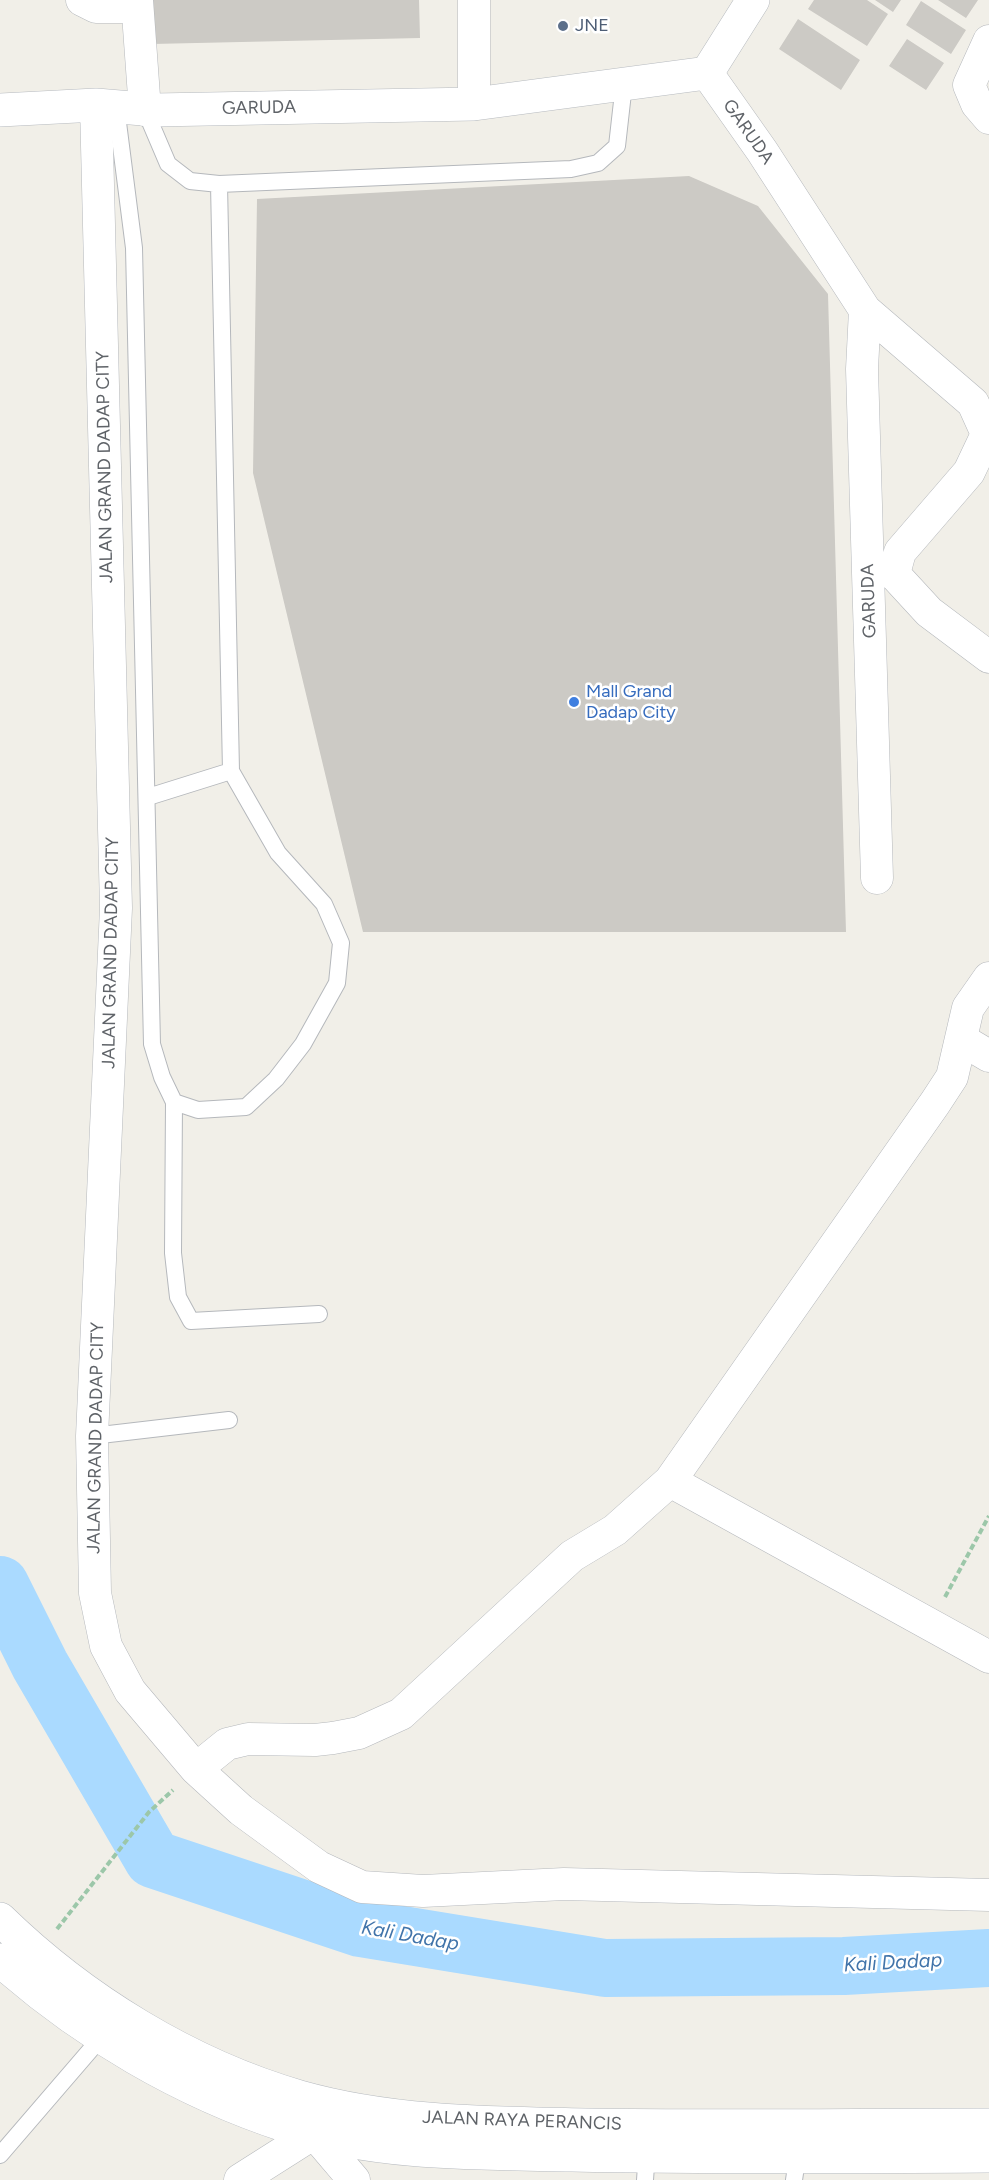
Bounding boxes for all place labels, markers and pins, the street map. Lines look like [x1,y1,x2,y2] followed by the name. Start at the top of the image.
[575,15,609,37] place label: JNE
[556,19,570,33] marker: JNE
[586,681,676,724] place label: Mall Grand Dadap City
[567,695,581,709] marker: Mall Grand Dadap City

